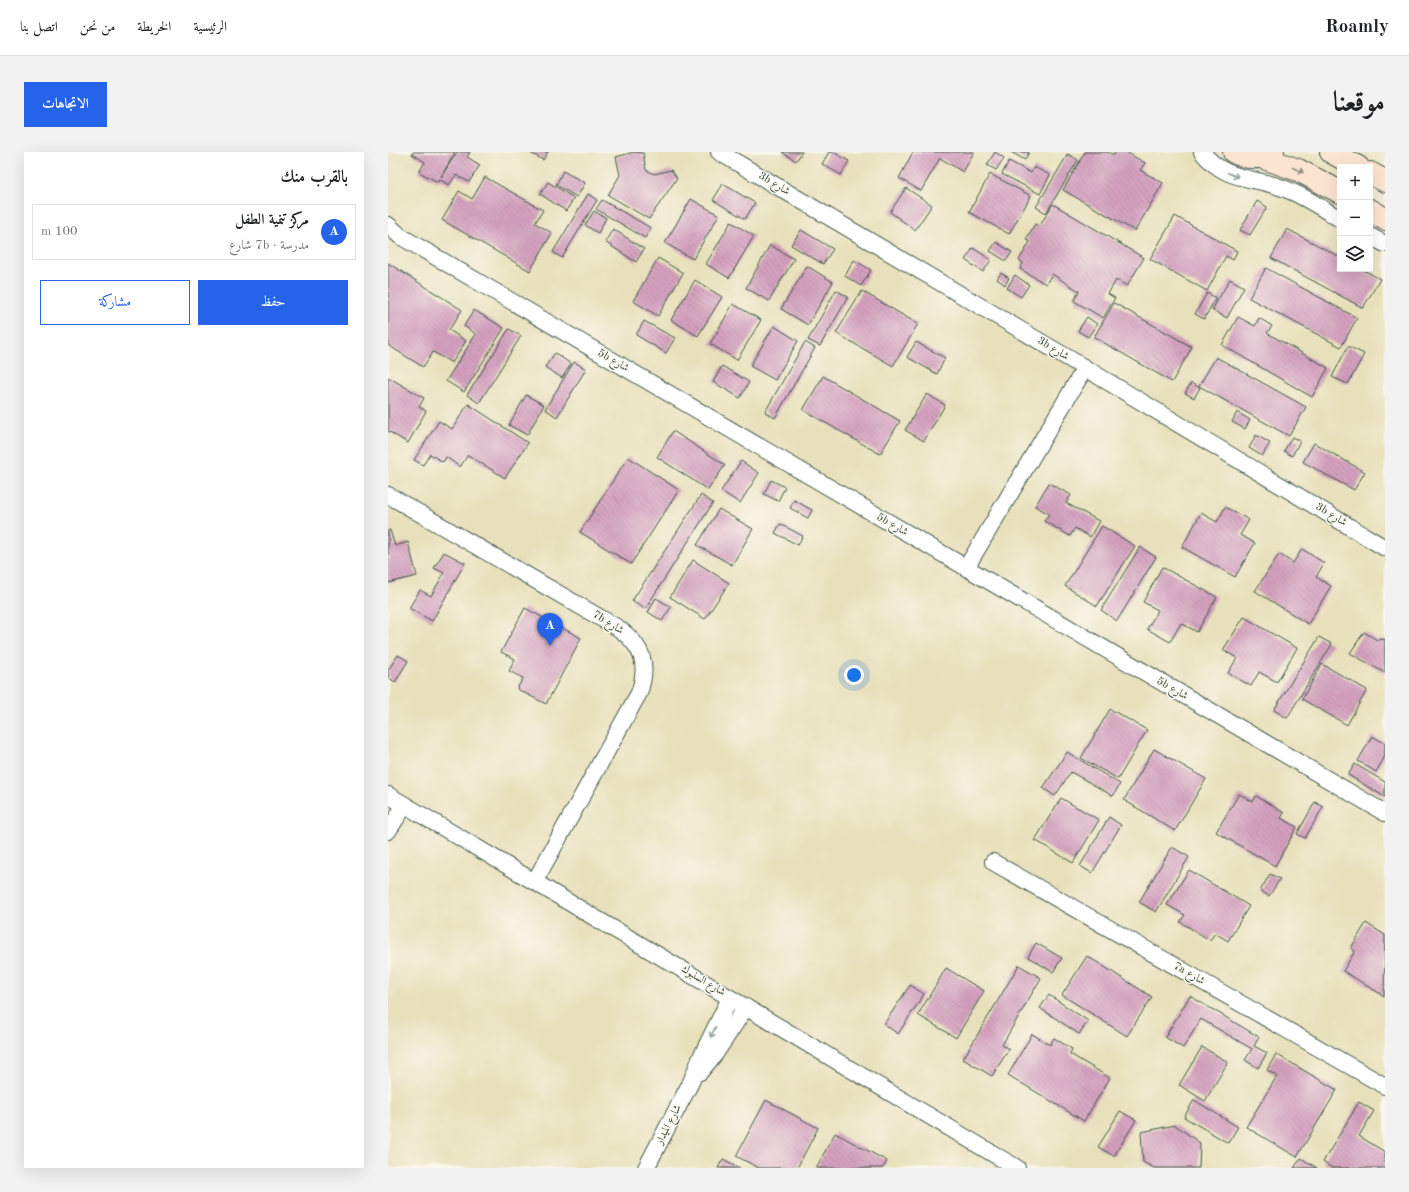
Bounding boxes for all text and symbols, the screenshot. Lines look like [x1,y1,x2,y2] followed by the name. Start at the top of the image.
[1325,18,1389,37] text: Roamly
[20,20,58,34] text: اتصل بنا
[80,20,115,34] text: من نحن
[137,20,171,34] text: الخريطة
[193,20,227,34] text: الرئيسية
[24,82,107,127] button: الاتجاهات
[1333,90,1385,118] text: موقعنا
[1337,164,1373,272] map controls
[1337,164,1373,200] button: +
[1291,167,1303,175] one-way arrow
[280,169,348,186] text: بالقرب منك
[755,170,791,200] street label: 3b شارع
[1227,172,1239,179] one-way arrow
[1337,200,1373,236] button: −
[235,213,309,228] text: مركز تنمية الطفل
[41,225,78,238] text: 100 m
[329,225,339,238] text: A
[1337,236,1373,272] button: layers
[229,239,309,252] text: مدرسة · 7b شارع
[40,280,190,325] button: مشاركة
[198,280,348,325] button: حفظ
[1034,335,1070,365] street label: 3b شارع
[594,348,631,377] street label: 5b شارع
[1312,501,1348,531] street label: 3b شارع
[873,512,910,541] street label: 5b شارع
[589,609,625,639] street label: 7b شارع
[537,613,563,646] pin: A
[844,665,864,685] your location
[1153,676,1190,705] street label: 5b شارع
[1170,961,1206,990] street label: 7a شارع
[678,963,727,1001] street label: شارع السنبوك
[709,1026,716,1038] one-way arrow
[654,1103,686,1149] street label: شارع الميدار

